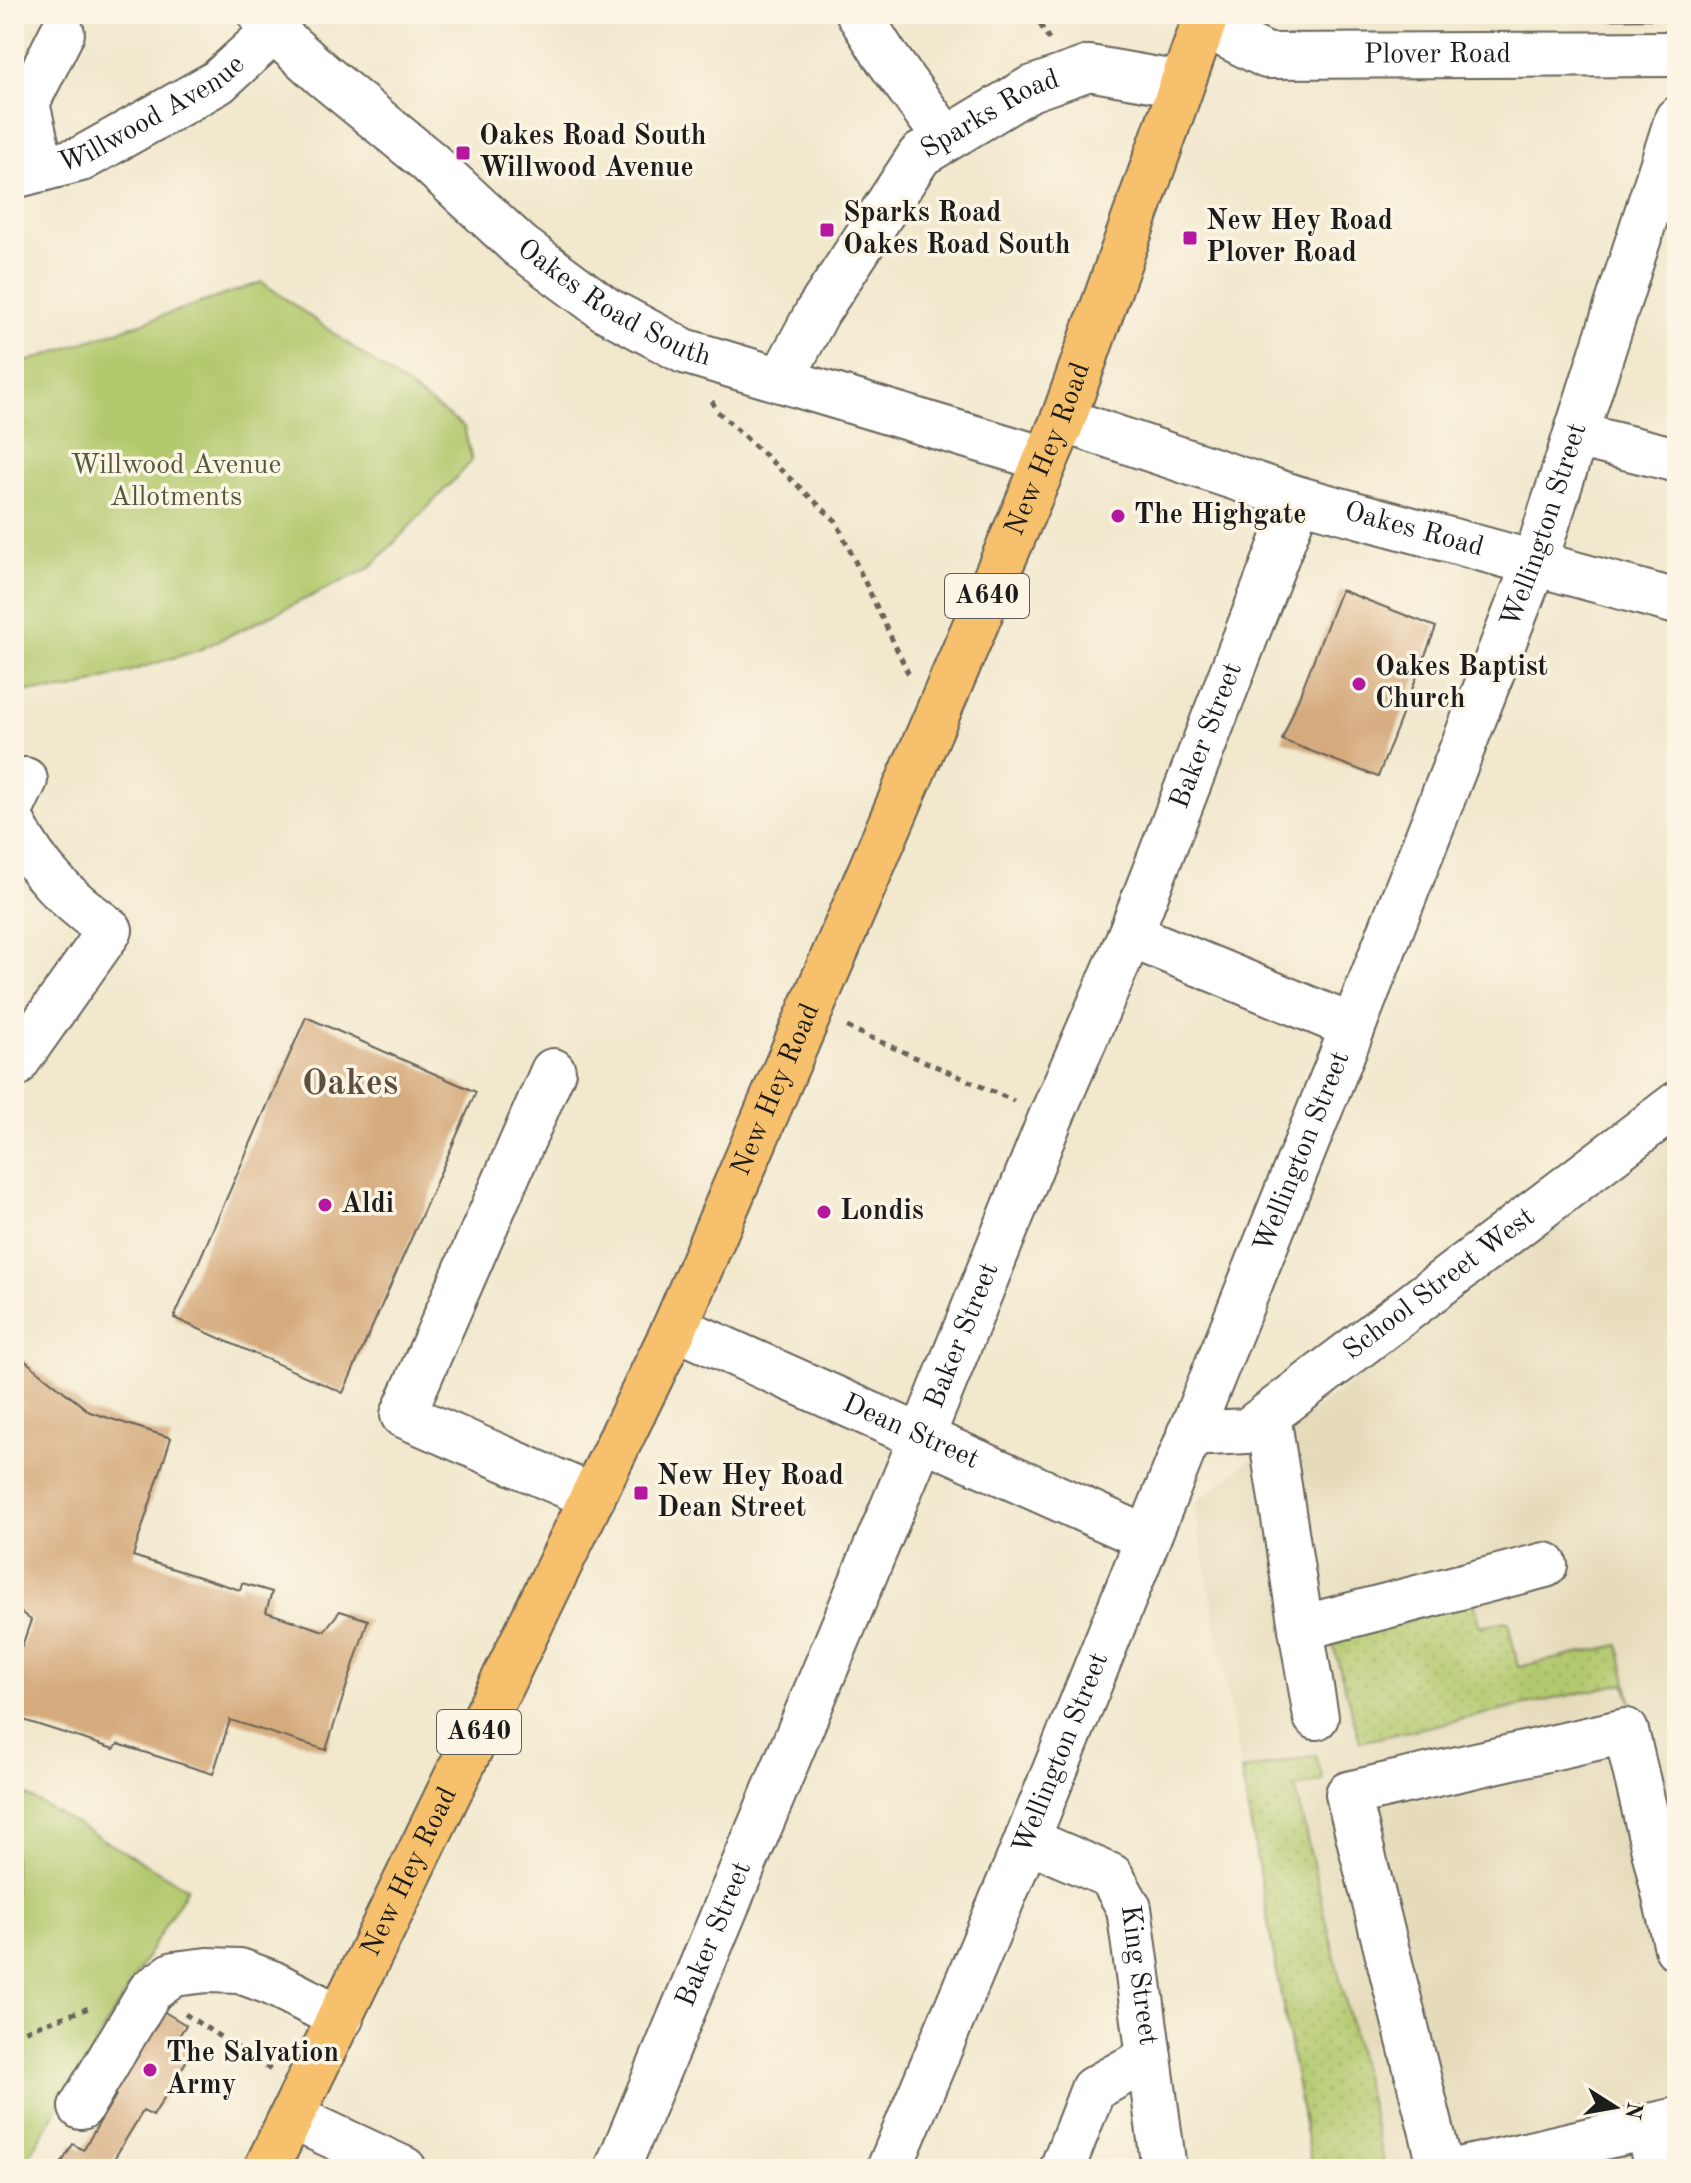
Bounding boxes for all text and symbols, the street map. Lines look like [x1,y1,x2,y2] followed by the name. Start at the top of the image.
[1364,41,1511,70] street label: Plover Road
[56,51,251,178] street label: Willwood Avenue
[916,66,1063,165] street label: Sparks Road
[479,123,706,183] place label: Oakes Road South Willwood Avenue
[454,144,472,162] marker: Oakes Road South Willwood Avenue
[843,200,1070,260] place label: Sparks Road Oakes Road South
[1206,208,1393,268] place label: New Hey Road Plover Road
[818,221,836,239] marker: Sparks Road Oakes Road South
[1181,229,1199,247] marker: New Hey Road Plover Road
[512,235,714,372] street label: Oakes Road South
[1001,359,1096,540] street label: New Hey Road
[1497,420,1593,631] street label: Wellington Street
[71,452,281,512] park label: Willwood Avenue Allotments
[1341,498,1487,563] street label: Oakes Road
[1134,502,1306,530] place label: The Highgate
[1109,507,1127,525] marker: The Highgate
[945,574,1029,618] road number: A640
[1375,654,1548,714] place label: Oakes Baptist Church
[1166,659,1248,813] street label: Baker Street
[1350,675,1368,693] marker: Oakes Baptist Church
[727,1000,826,1180] street label: New Hey Road
[1250,1048,1356,1257] street label: Wellington Street
[302,1067,398,1103] district label: Oakes
[341,1191,394,1219] place label: Aldi
[316,1196,334,1214] marker: Aldi
[840,1198,924,1226] place label: Londis
[815,1203,833,1221] marker: Londis
[1339,1203,1540,1366] street label: School Street West
[921,1259,1005,1413] street label: Baker Street
[838,1390,983,1475] street label: Dean Street
[657,1463,844,1523] place label: New Hey Road Dean Street
[632,1484,650,1502] marker: New Hey Road Dean Street
[1009,1649,1115,1858] street label: Wellington Street
[437,1710,521,1754] road number: A640
[357,1783,463,1961] street label: New Hey Road
[672,1858,757,2011] street label: Baker Street
[1115,1904,1161,2047] street label: King Street
[166,2040,339,2100] place label: The Salvation Army
[141,2061,159,2079] marker: The Salvation Army
[1575,2067,1655,2147] north arrow
[1620,2100,1645,2121] text: N

